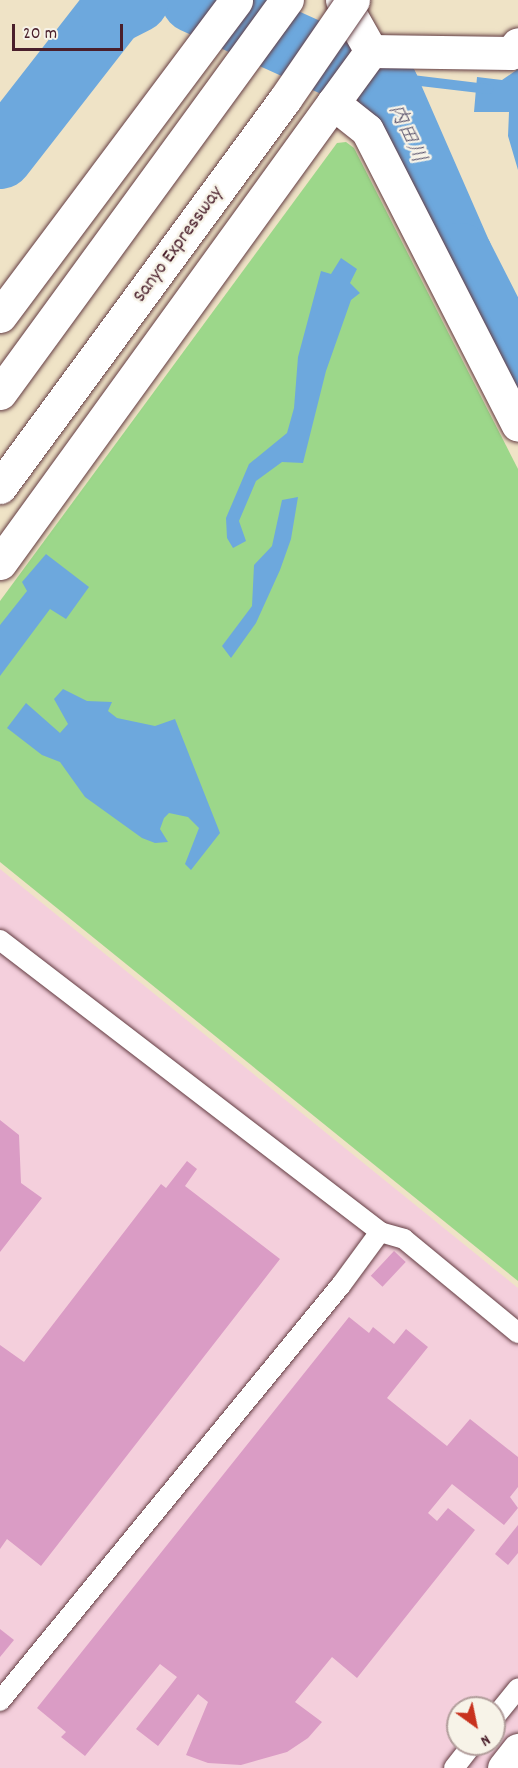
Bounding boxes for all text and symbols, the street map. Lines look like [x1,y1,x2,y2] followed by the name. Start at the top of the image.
[15,12,126,50] scale bar
[23,22,57,47] text: 20 m
[382,100,430,168] water label: 内田川
[129,182,229,308] street label: Sanyo Expressway
[446,1696,506,1756] north arrow
[475,1728,495,1752] text: N

